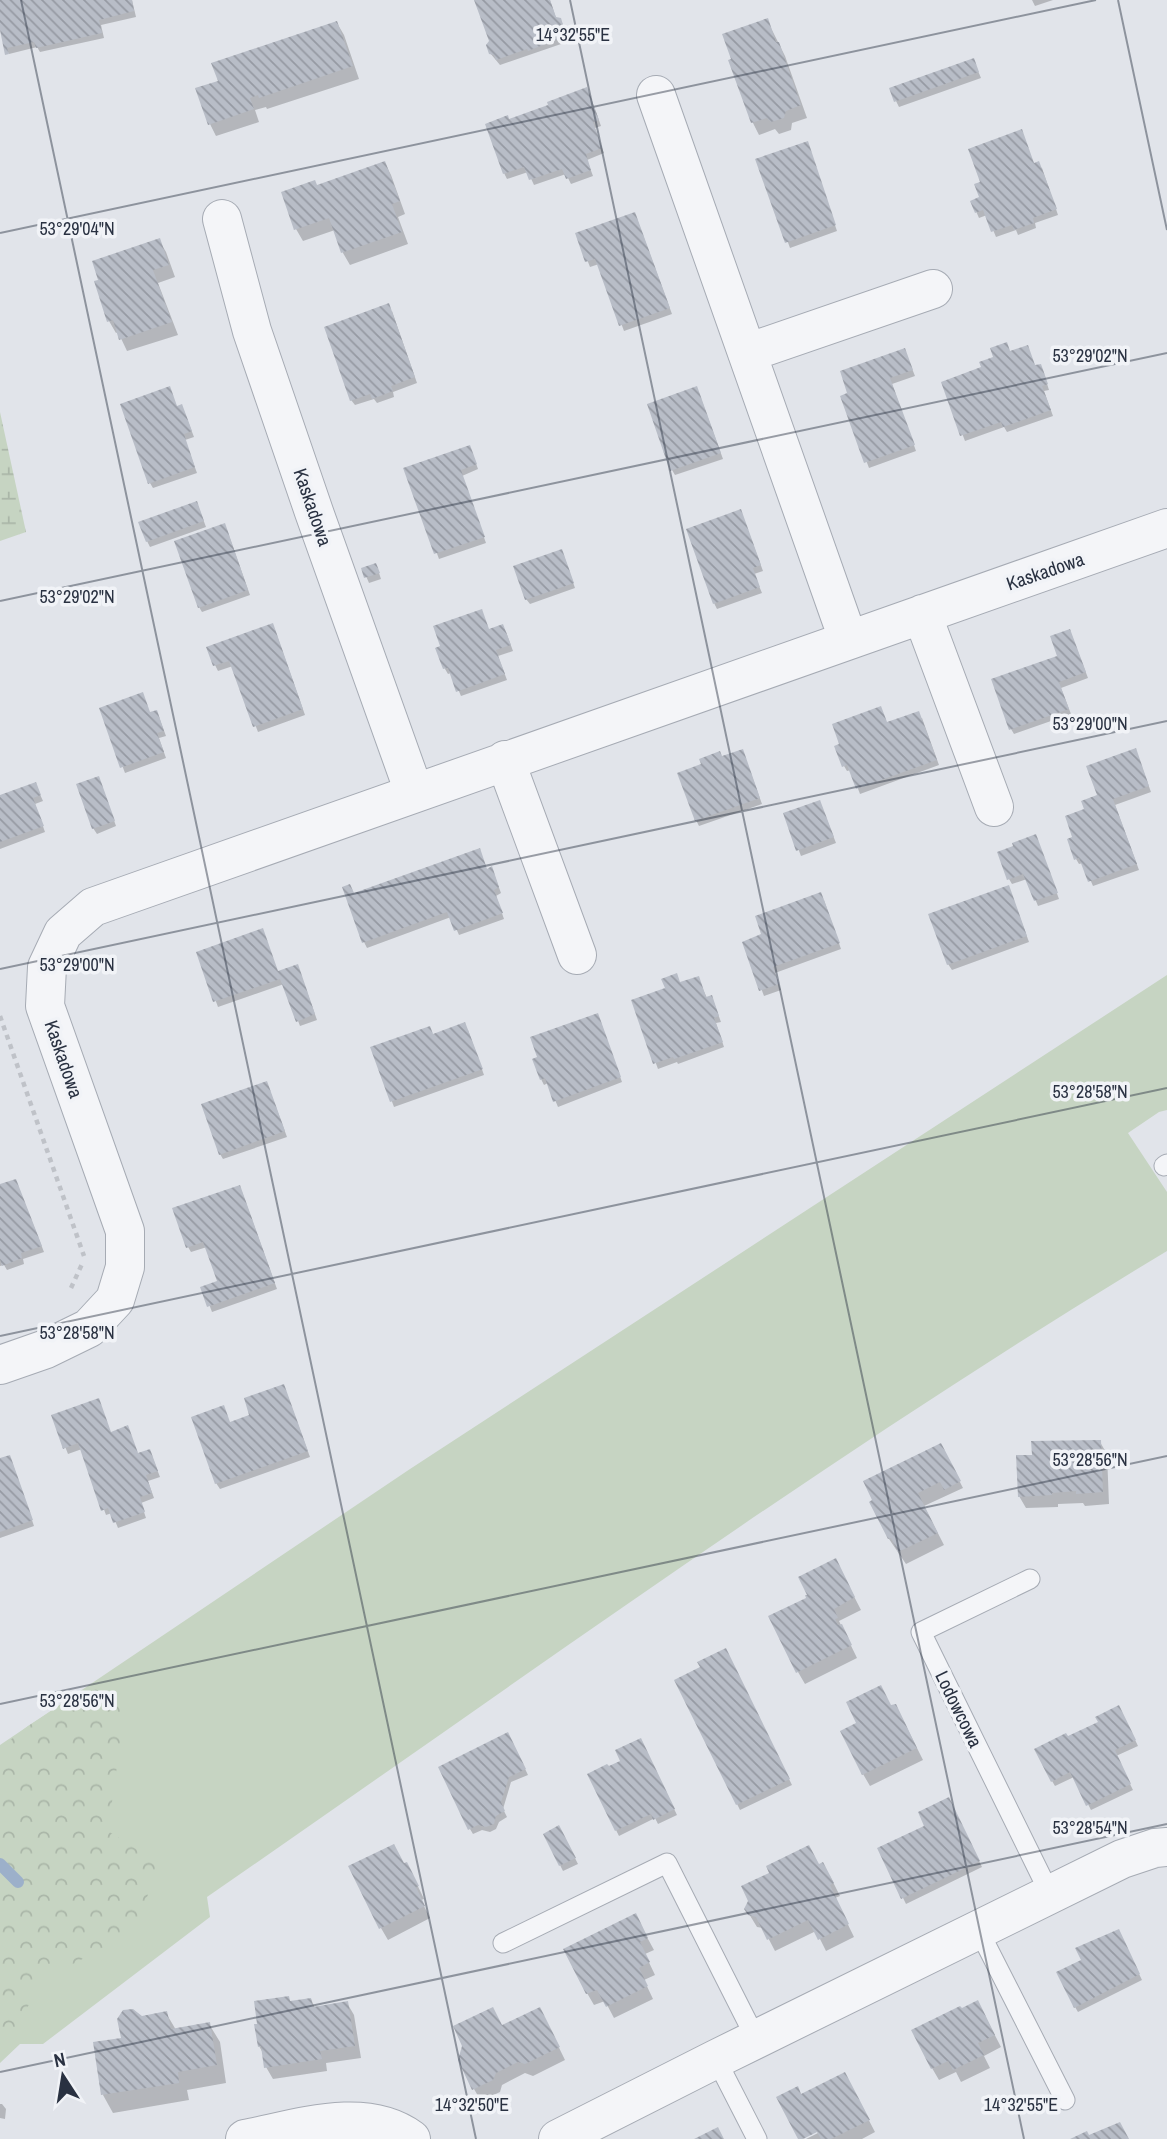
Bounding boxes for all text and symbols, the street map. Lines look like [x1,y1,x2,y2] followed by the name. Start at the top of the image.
[536,22,610,47] text: 14°32'55"E
[39,216,115,241] text: 53°29'04"N
[1052,343,1128,368] text: 53°29'02"N
[288,465,339,550] street label: Kaskadowa
[1003,545,1088,596] street label: Kaskadowa
[39,584,115,609] text: 53°29'02"N
[1052,711,1128,736] text: 53°29'00"N
[39,952,115,977] text: 53°29'00"N
[39,1017,90,1102] street label: Kaskadowa
[1052,1079,1128,1104] text: 53°28'58"N
[39,1320,115,1345] text: 53°28'58"N
[1052,1447,1128,1472] text: 53°28'56"N
[929,1666,989,1752] street label: Lodowcowa
[39,1688,115,1713] text: 53°28'56"N
[1052,1815,1128,1840] text: 53°28'54"N
[28,2041,98,2111] north arrow
[51,2045,68,2073] text: N
[435,2092,509,2117] text: 14°32'50"E
[984,2092,1058,2117] text: 14°32'55"E

